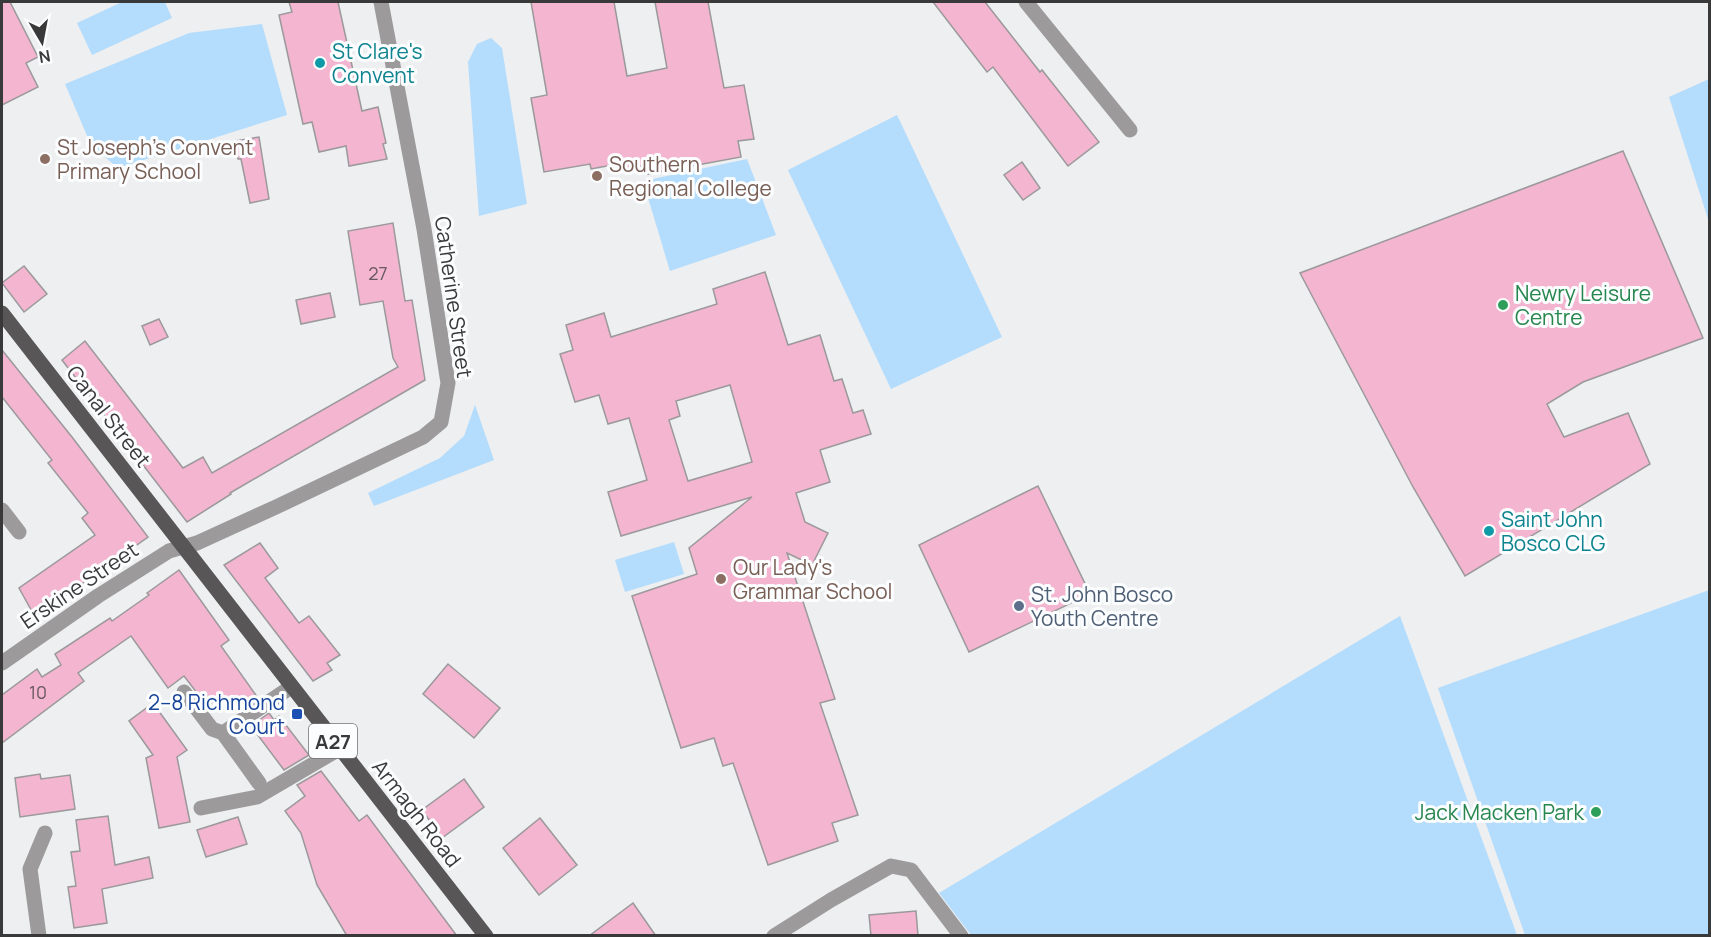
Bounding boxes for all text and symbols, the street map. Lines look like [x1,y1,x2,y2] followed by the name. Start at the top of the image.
[12,12,72,72] north arrow
[332,37,423,89] place label: St Clare's Convent
[37,45,52,69] text: N
[313,56,327,70] marker: St Clare's Convent
[57,133,253,185] place label: St Joseph's Convent Primary School
[609,150,772,202] place label: Southern Regional College
[38,152,52,166] marker: St Joseph's Convent Primary School
[590,169,604,183] marker: Southern Regional College
[429,214,479,380] street label: Catherine Street
[368,261,388,285] house number: 27
[1515,279,1651,331] place label: Newry Leisure Centre
[1496,298,1510,312] marker: Newry Leisure Centre
[61,359,157,473] street label: Canal Street
[1501,505,1605,557] place label: Saint John Bosco CLG
[1482,524,1496,538] marker: Saint John Bosco CLG
[15,535,143,635] street label: Erskine Street
[733,553,892,605] place label: Our Lady's Grammar School
[714,572,728,586] marker: Our Lady's Grammar School
[1031,580,1173,632] place label: St. John Bosco Youth Centre
[1012,599,1026,613] marker: St. John Bosco Youth Centre
[29,680,47,704] house number: 10
[148,688,285,740] place label: 2–8 Richmond Court
[290,707,304,721] marker: 2–8 Richmond Court
[309,724,357,758] road number: A27
[366,753,468,873] street label: Armagh Road
[1415,798,1585,826] place label: Jack Macken Park
[1589,805,1603,819] marker: Jack Macken Park

